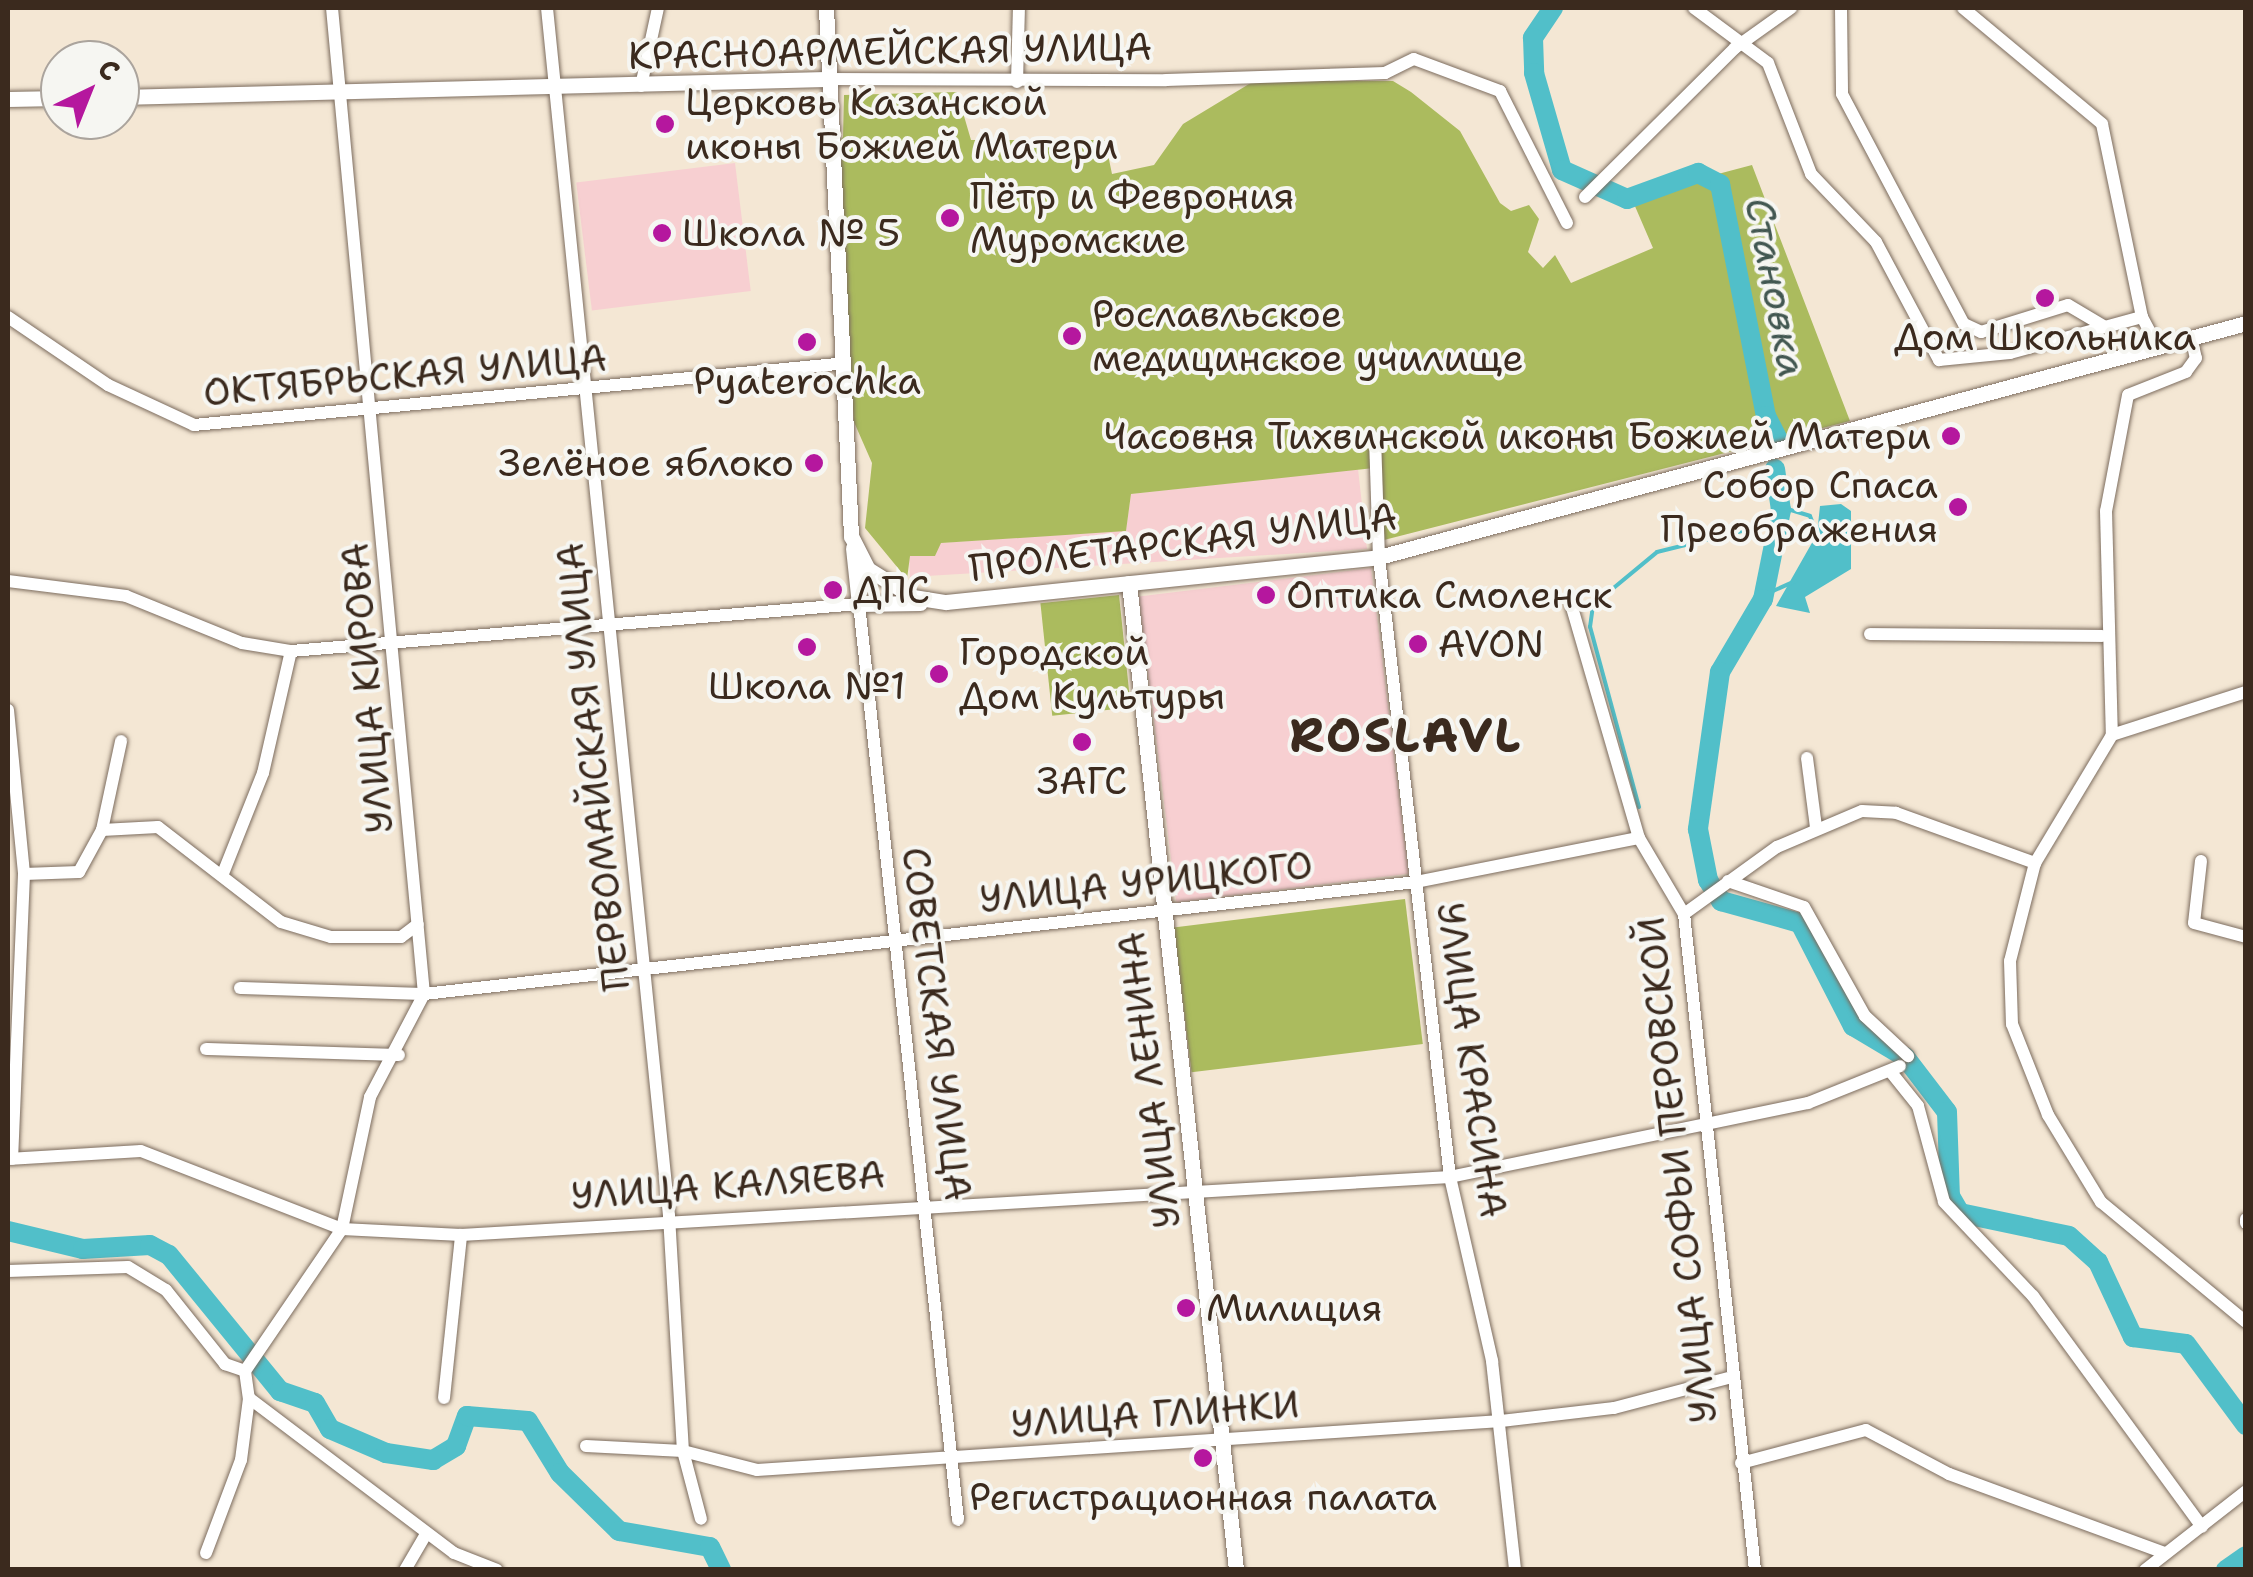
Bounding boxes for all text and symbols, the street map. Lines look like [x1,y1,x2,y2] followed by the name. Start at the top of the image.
[628,24,1152,78] street label: КРАСНОАРМЕЙСКАЯ УЛИЦА
[40,40,140,140] north arrow
[90,50,128,89] text: С
[685,79,1118,168] place label: Церковь Казанской иконы Божией Матери
[654,113,676,135] marker: Церковь Казанской иконы Божией Матери
[970,173,1295,262] place label: Пётр и Феврония Муромские
[1735,193,1817,381] water label: Становка
[939,207,961,229] marker: Пётр и Феврония Муромские
[682,210,900,256] place label: Школа № 5
[651,222,673,244] marker: Школа № 5
[2034,287,2056,309] marker: Дом Школьника
[1092,291,1524,380] place label: Рославльское медицинское училище
[1894,314,2196,360] place label: Дом Школьника
[1061,325,1083,347] marker: Рославльское медицинское училище
[796,331,818,353] marker: Pyaterochka
[201,335,609,415] street label: ОКТЯБРЬСКАЯ УЛИЦА
[693,358,921,404] place label: Pyaterochka
[1103,413,1931,459] place label: Часовня Тихвинской иконы Божией Матери
[1940,425,1962,447] marker: Часовня Тихвинской иконы Божией Матери
[498,440,794,486] place label: Зелёное яблоко
[803,452,825,474] marker: Зелёное яблоко
[1661,462,1938,552] place label: Собор Спаса Преображения
[966,493,1400,591] street label: ПРОЛЕТАРСКАЯ УЛИЦА
[1947,496,1969,518] marker: Собор Спаса Преображения
[547,540,639,994] street label: ПЕРВОМАЙСКАЯ УЛИЦА
[332,541,402,835] street label: УЛИЦА КИРОВА
[853,567,930,613] place label: ДПС
[1286,572,1612,618] place label: Оптика Смоленск
[822,579,844,601] marker: ДПС
[1255,584,1277,606] marker: Оптика Смоленск
[1438,621,1544,667] place label: AVON
[959,629,1225,718] place label: Городской Дом Культуры
[1407,633,1429,655] marker: AVON
[796,636,818,658] marker: Школа №1
[708,663,906,709] place label: Школа №1
[928,663,950,685] marker: Городской Дом Культуры
[1289,707,1523,765] district label: ROSLAVL
[1071,731,1093,753] marker: ЗАГС
[1037,758,1127,804] place label: ЗАГС
[977,842,1315,922] street label: УЛИЦА УРИЦКОГО
[893,844,981,1204] street label: СОВЕТСКАЯ УЛИЦА
[1427,899,1517,1221] street label: УЛИЦА КРАСИНА
[1628,915,1726,1425] street label: УЛИЦА СОФЬИ ПЕРОВСКОЙ
[1108,929,1190,1231] street label: УЛИЦА ЛЕНИНА
[569,1151,887,1219] street label: УЛИЦА КАЛЯЕВА
[1206,1285,1383,1331] place label: Милиция
[1175,1297,1197,1319] marker: Милиция
[1009,1381,1301,1447] street label: УЛИЦА ГЛИНКИ
[1192,1447,1214,1469] marker: Регистрационная палата
[969,1474,1437,1520] place label: Регистрационная палата

